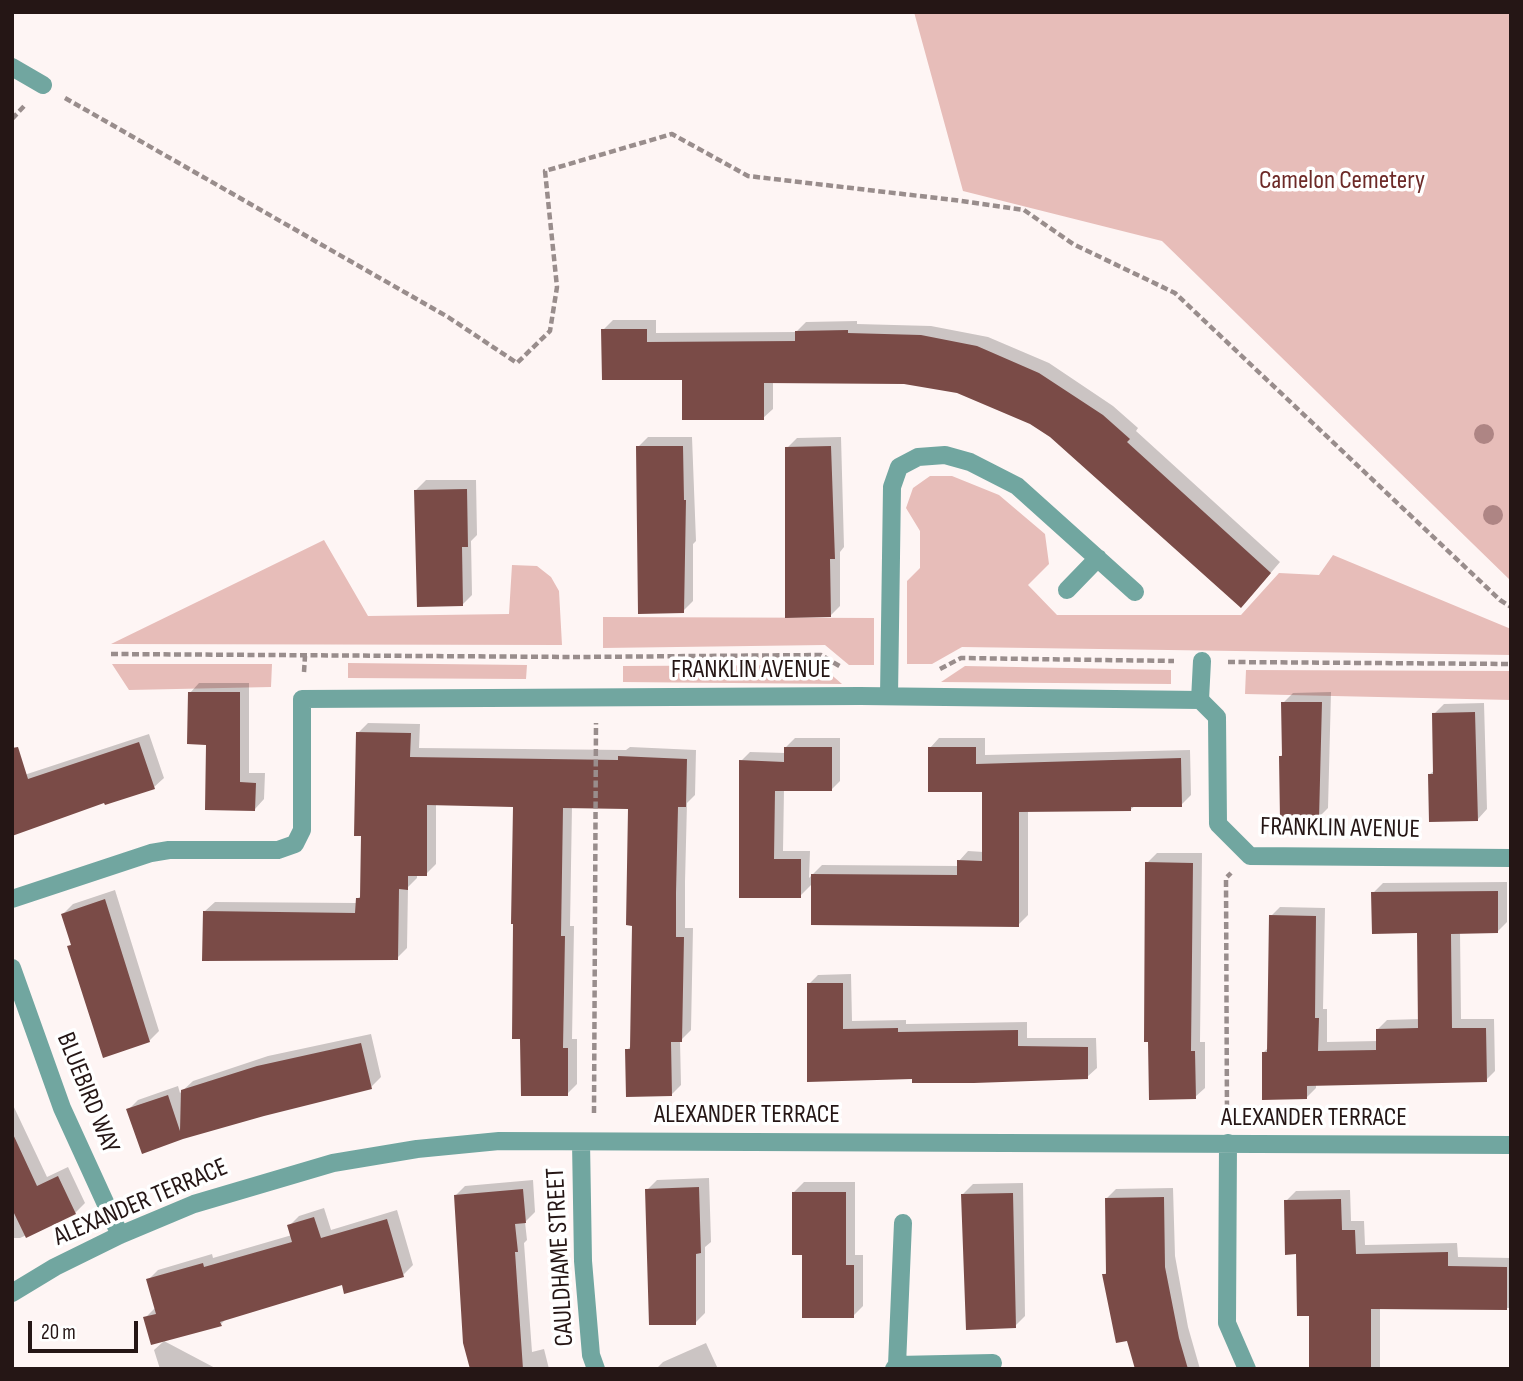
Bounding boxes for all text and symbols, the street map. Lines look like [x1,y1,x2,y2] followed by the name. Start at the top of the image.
[1259,165,1425,197] park label: Camelon Cemetery
[671,654,831,686] street label: FRANKLIN AVENUE
[1260,812,1420,846] street label: FRANKLIN AVENUE
[49,1028,125,1158] street label: BLUEBIRD WAY
[654,1099,840,1131] street label: ALEXANDER TERRACE
[1221,1102,1407,1134] street label: ALEXANDER TERRACE
[49,1152,233,1254] street label: ALEXANDER TERRACE
[541,1167,581,1347] street label: CAULDHAME STREET
[32,1308,142,1352] scale bar
[41,1320,76,1345] text: 20 m

